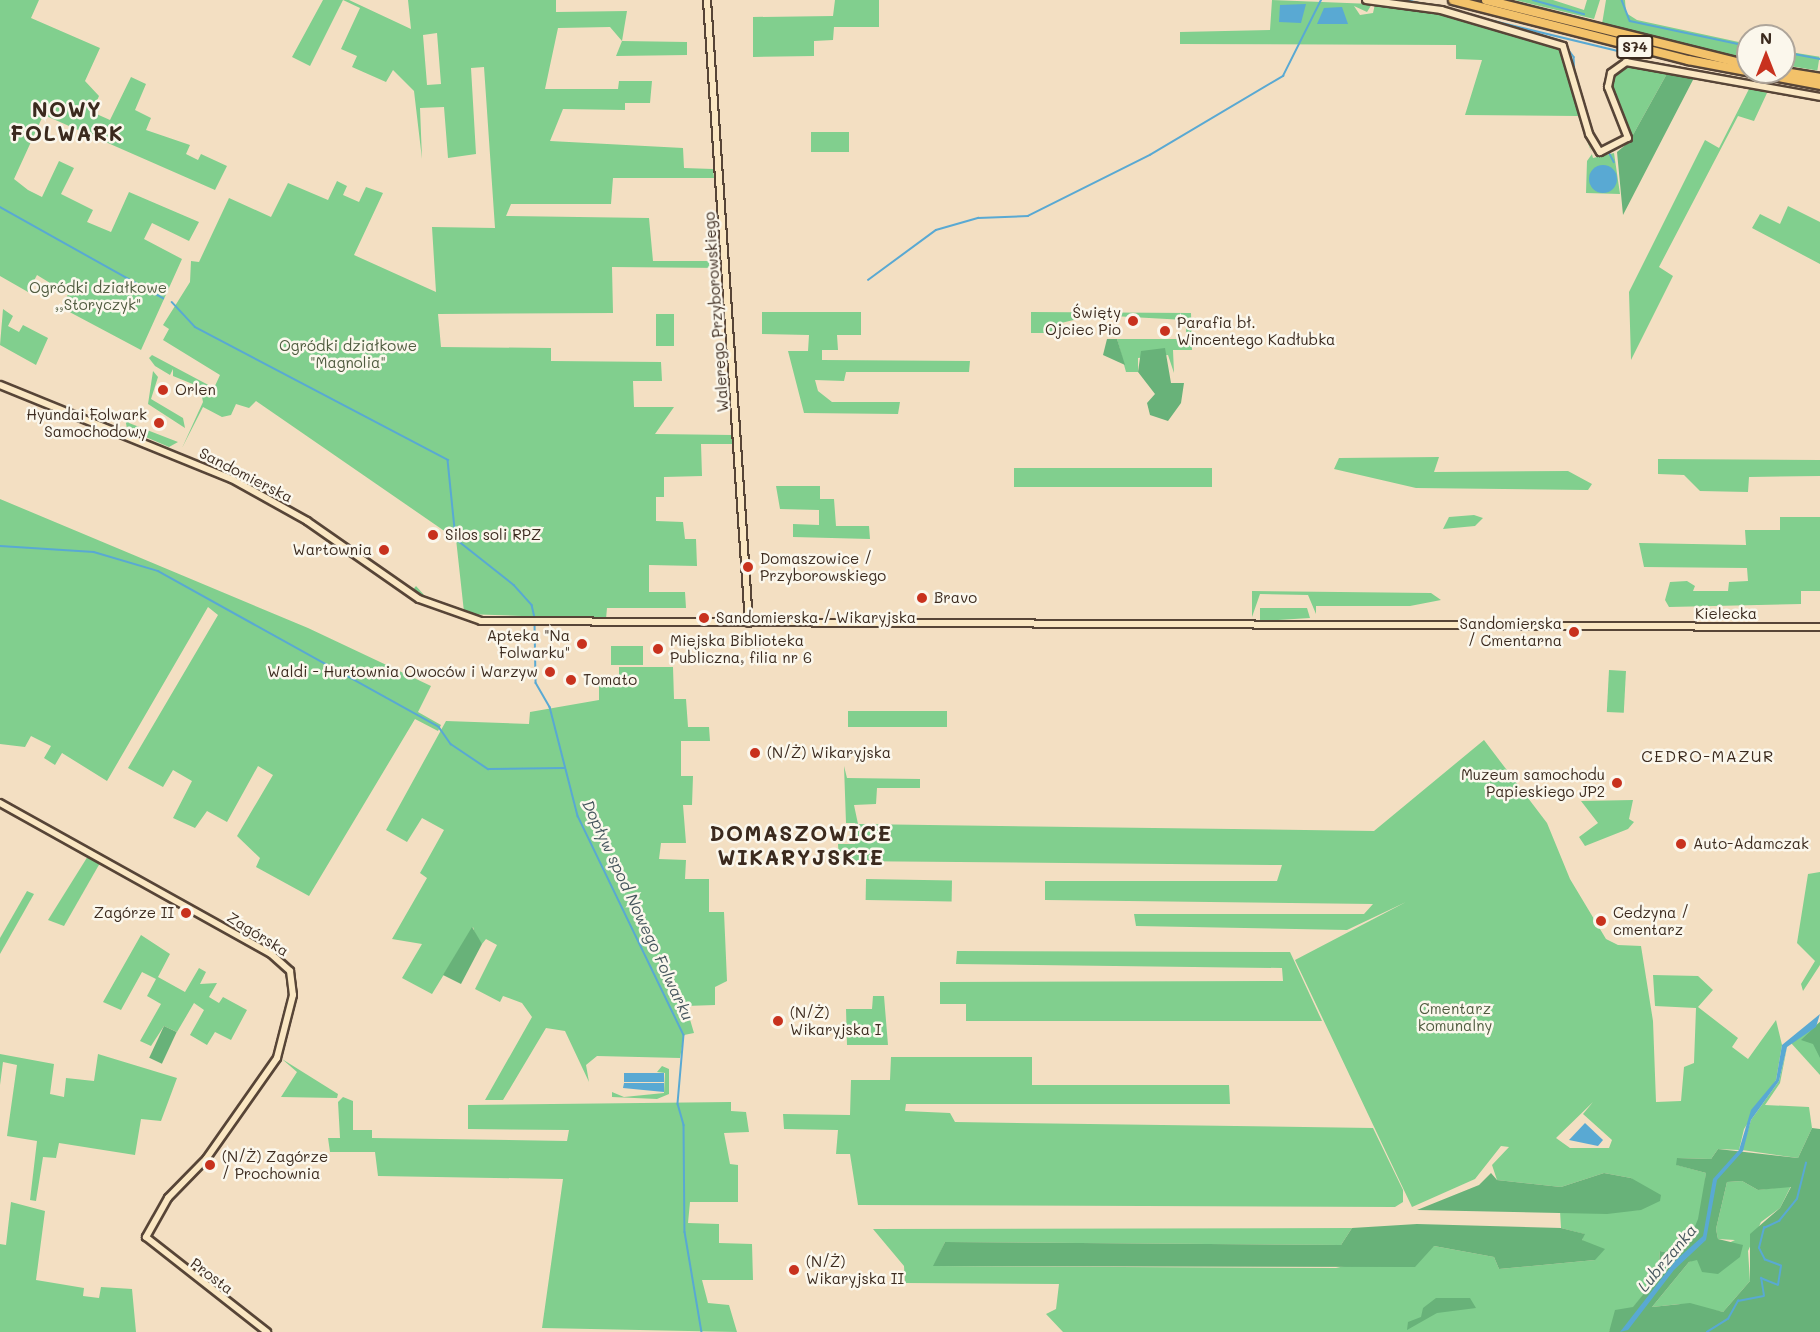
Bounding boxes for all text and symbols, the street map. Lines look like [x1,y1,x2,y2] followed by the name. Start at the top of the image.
[1736,24,1796,84] north arrow
[1760,27,1772,48] text: N
[1616,36,1654,58] road number: S74
[10,96,124,146] district label: NOWY FOLWARK
[700,211,732,413] street label: Walerego Przyborowskiego
[29,278,167,313] park label: Ogródki działkowe ,,Storyczyk"
[1045,303,1121,338] place label: Święty Ojciec Pio
[1177,313,1335,348] place label: Parafia bł. Wincentego Kadłubka
[1126,314,1140,328] marker: Święty Ojciec Pio
[1158,324,1172,338] marker: Parafia bł. Wincentego Kadłubka
[279,336,417,371] park label: Ogródki działkowe "Magnolia"
[175,381,216,399] place label: Orlen
[156,383,170,397] marker: Orlen
[26,405,147,440] place label: Hyundai Folwark Samochodowy
[152,416,166,430] marker: Hyundai Folwark Samochodowy
[196,444,296,506] street label: Sandomierska
[445,526,541,544] place label: Silos soli RPZ
[426,528,440,542] marker: Silos soli RPZ
[293,541,372,559] place label: Wartownia
[377,543,391,557] marker: Wartownia
[760,549,886,584] place label: Domaszowice / Przyborowskiego
[741,560,755,574] marker: Domaszowice / Przyborowskiego
[934,589,977,607] place label: Bravo
[915,591,929,605] marker: Bravo
[1695,605,1757,623] street label: Kielecka
[716,609,916,627] place label: Sandomierska / Wikaryjska
[697,611,711,625] marker: Sandomierska / Wikaryjska
[1460,614,1562,649] place label: Sandomierska / Cmentarna
[1567,625,1581,639] marker: Sandomierska / Cmentarna
[487,626,570,661] place label: Apteka "Na Folwarku"
[670,631,812,666] place label: Miejska Biblioteka Publiczna, filia nr 6
[575,637,589,651] marker: Apteka "Na Folwarku"
[651,642,665,656] marker: Miejska Biblioteka Publiczna, filia nr 6
[267,663,538,681] place label: Waldi - Hurtownia Owoców i Warzyw
[543,665,557,679] marker: Waldi - Hurtownia Owoców i Warzyw
[583,671,637,689] place label: Tomato
[564,673,578,687] marker: Tomato
[767,744,891,762] place label: (N/Ż) Wikaryjska
[748,746,762,760] marker: (N/Ż) Wikaryjska
[1641,746,1775,766] district label: CEDRO-MAZUR
[1461,765,1605,800] place label: Muzeum samochodu Papieskiego JP2
[1610,776,1624,790] marker: Muzeum samochodu Papieskiego JP2
[578,797,698,1023] water label: Dopływ spod Nowego Folwarku
[710,820,892,870] district label: DOMASZOWICE WIKARYJSKIE
[1693,835,1809,853] place label: Auto-Adamczak
[1674,837,1688,851] marker: Auto-Adamczak
[1613,903,1689,938] place label: Cedzyna / cmentarz
[94,904,174,922] place label: Zagórze II
[179,906,193,920] marker: Zagórze II
[224,908,292,960] street label: Zagórska
[1594,914,1608,928] marker: Cedzyna / cmentarz
[1418,999,1492,1034] park label: Cmentarz komunalny
[790,1003,881,1038] place label: (N/Ż) Wikaryjska I
[771,1014,785,1028] marker: (N/Ż) Wikaryjska I
[222,1147,328,1182] place label: (N/Ż) Zagórze / Prochownia
[203,1158,217,1172] marker: (N/Ż) Zagórze / Prochownia
[1633,1221,1701,1295] water label: Lubrzanka
[806,1252,904,1287] place label: (N/Ż) Wikaryjska II
[187,1254,237,1298] street label: Prosta
[787,1263,801,1277] marker: (N/Ż) Wikaryjska II

